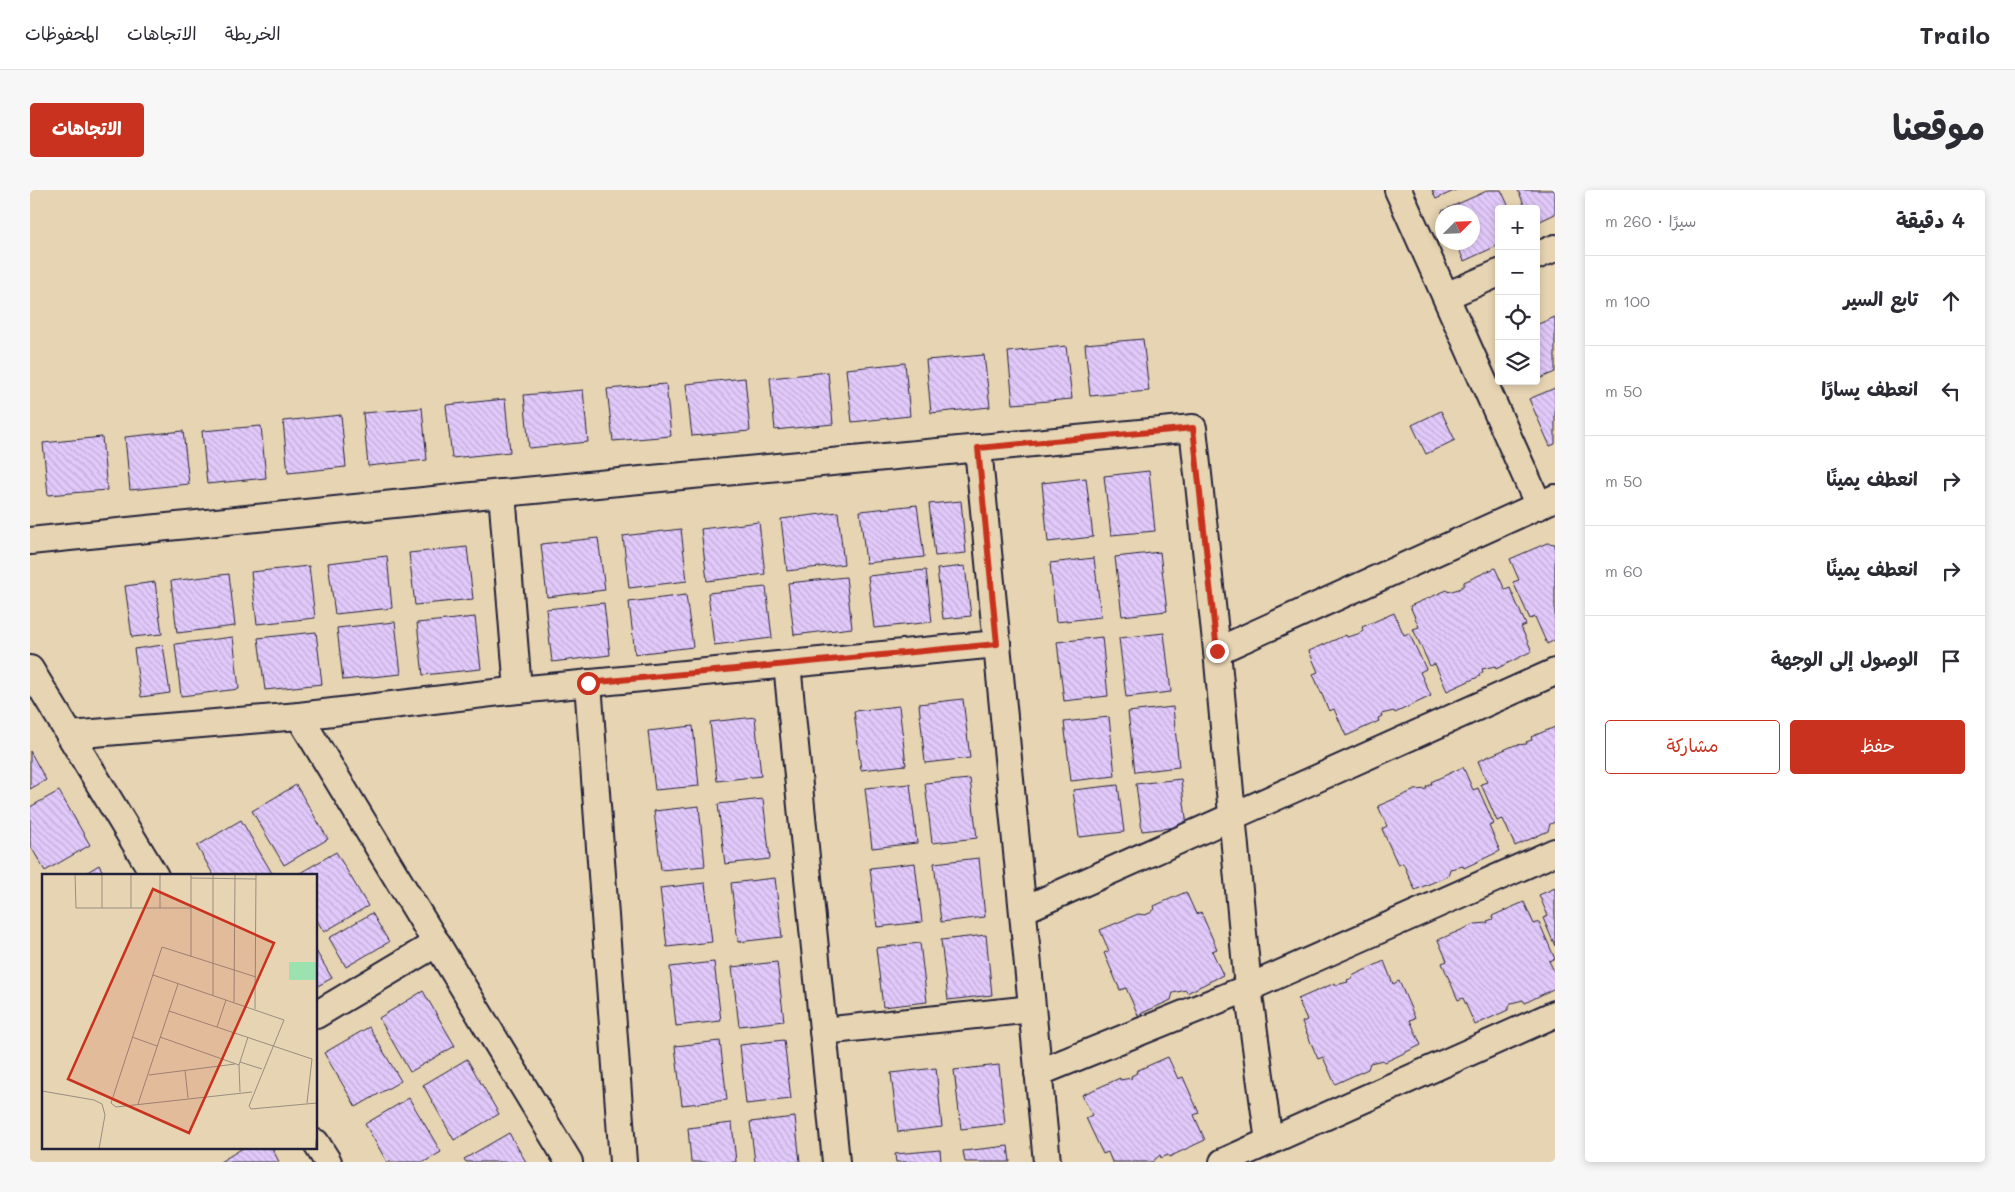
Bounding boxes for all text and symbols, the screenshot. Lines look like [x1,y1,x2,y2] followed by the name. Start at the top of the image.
[1919,19,1990,50] text: Trailo
[25,21,99,45] text: المحفوظات
[127,21,197,45] text: الاتجاهات
[225,21,281,45] text: الخريطة
[30,103,144,157] button: الاتجاهات
[1892,103,1985,149] text: موقعنا
[1435,205,1480,250] north arrow
[1495,205,1540,385] map controls
[1495,205,1540,250] button: +
[1896,206,1965,233] text: 4 دقيقة
[1605,210,1696,231] text: سيرًا · 260 m
[1495,250,1540,295] button: −
[1843,286,1918,311] text: تابع السير
[1937,287,1965,315] icon: ahead
[1605,290,1650,311] text: 100 m
[1495,295,1540,340] button: locate
[1495,340,1540,385] button: layers
[1821,376,1918,401] text: انعطف يسارًا
[1937,377,1965,405] icon: left
[1605,380,1642,401] text: 50 m
[1826,466,1918,491] text: انعطف يمينًا
[1937,467,1965,495] icon: right
[1605,470,1642,491] text: 50 m
[1826,556,1918,581] text: انعطف يمينًا
[1937,557,1965,585] icon: right
[1605,560,1642,581] text: 60 m
[1206,640,1229,663] route end
[1771,646,1918,671] text: الوصول إلى الوجهة
[1937,647,1965,675] icon: arrive
[577,672,600,695] route start
[1605,720,1780,774] button: مشاركة
[1790,720,1965,774] button: حفظ
[42,874,318,1150] inset map

